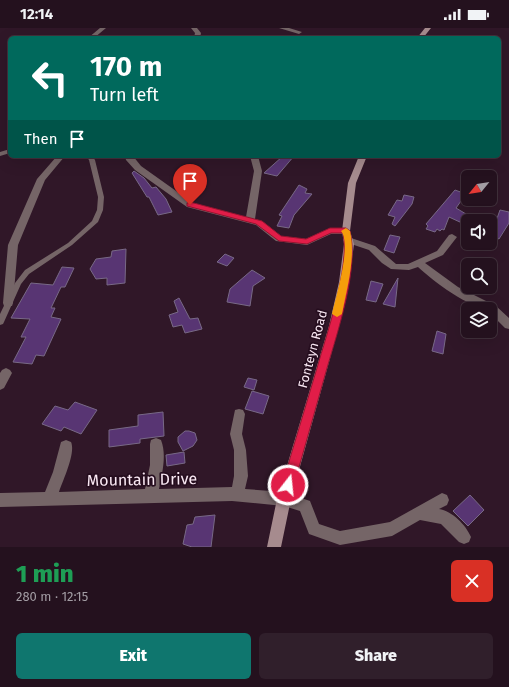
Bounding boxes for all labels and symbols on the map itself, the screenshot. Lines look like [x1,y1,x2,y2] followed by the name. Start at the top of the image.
[173,164,207,205] pin
[461,170,497,206] north arrow
[295,308,330,390] street label: Fonteyn Road
[267,464,309,506] position arrow
[87,469,197,490] street label: Mountain Drive

